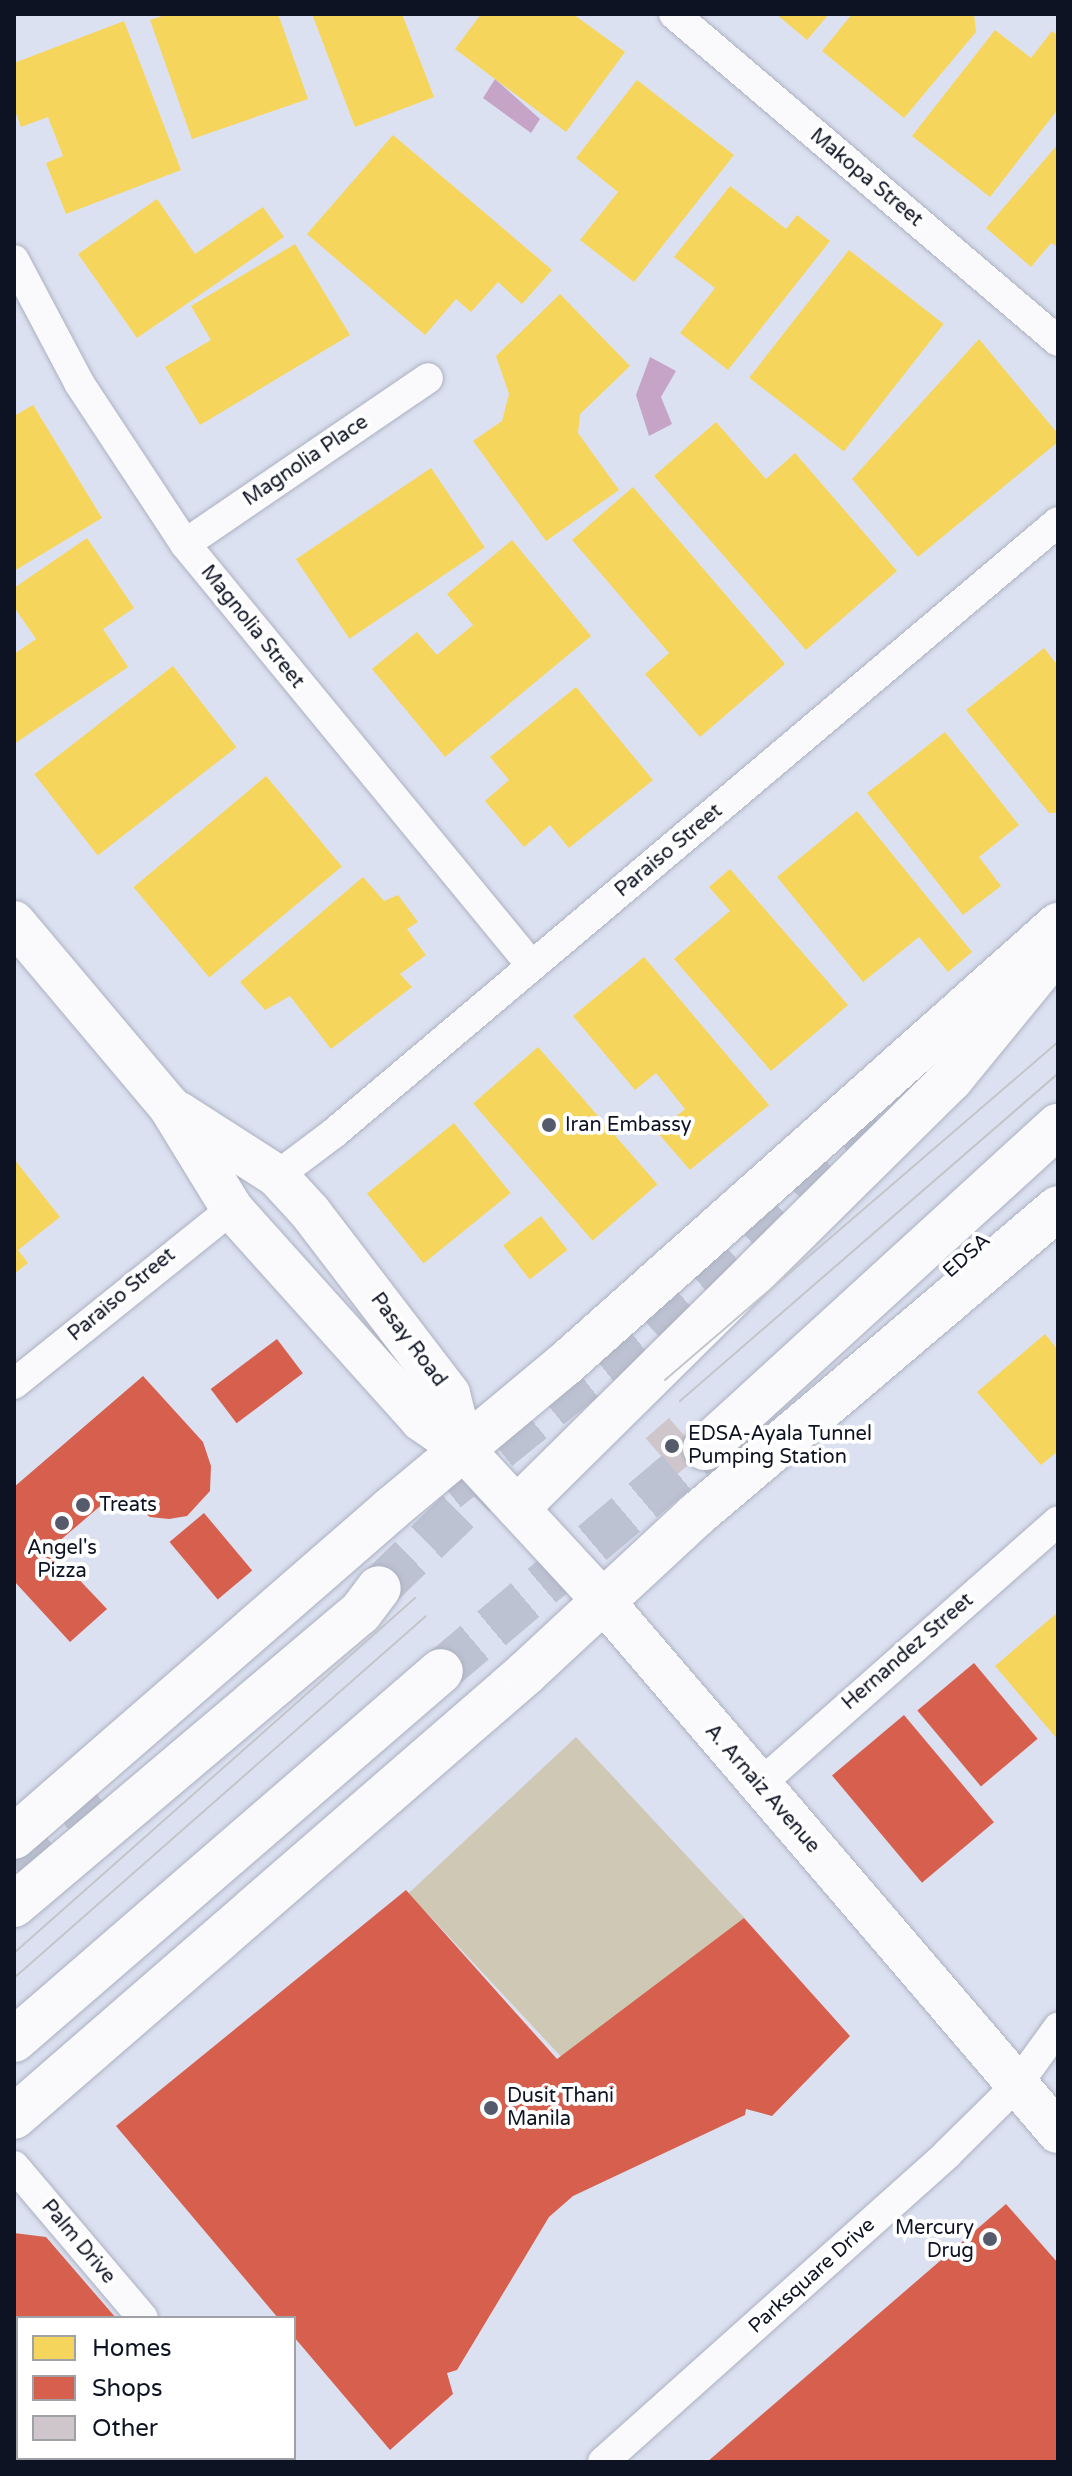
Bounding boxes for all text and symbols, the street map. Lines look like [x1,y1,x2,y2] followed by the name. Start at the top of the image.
[805,124,927,232] street label: Makopa Street
[239,410,373,512] street label: Magnolia Place
[195,561,309,693] street label: Magnolia Street
[611,799,727,903] street label: Paraiso Street
[565,1113,691,1137] place label: Iran Embassy
[540,1116,558,1134] marker: Iran Embassy
[939,1229,995,1283] street label: EDSA
[64,1243,180,1347] street label: Paraiso Street
[365,1288,451,1392] street label: Pasay Road
[688,1422,872,1469] place label: EDSA-Ayala Tunnel Pumping Station
[663,1437,681,1455] marker: EDSA-Ayala Tunnel Pumping Station
[99,1493,157,1517] place label: Treats
[74,1496,92,1514] marker: Treats
[53,1514,71,1532] marker: Angel's Pizza
[27,1536,97,1583] place label: Angel's Pizza
[838,1589,978,1715] street label: Hernandez Street
[700,1720,824,1858] street label: A. Arnaiz Avenue
[507,2084,614,2131] place label: Dusit Thani Manila
[482,2099,500,2117] marker: Dusit Thani Manila
[36,2195,120,2289] street label: Palm Drive
[744,2213,880,2339] street label: Parksquare Drive
[895,2216,974,2263] place label: Mercury Drug
[981,2230,999,2248] marker: Mercury Drug
[16,2316,296,2460] legend
[92,2334,172,2363] text: Homes
[92,2374,162,2403] text: Shops
[92,2414,158,2443] text: Other

